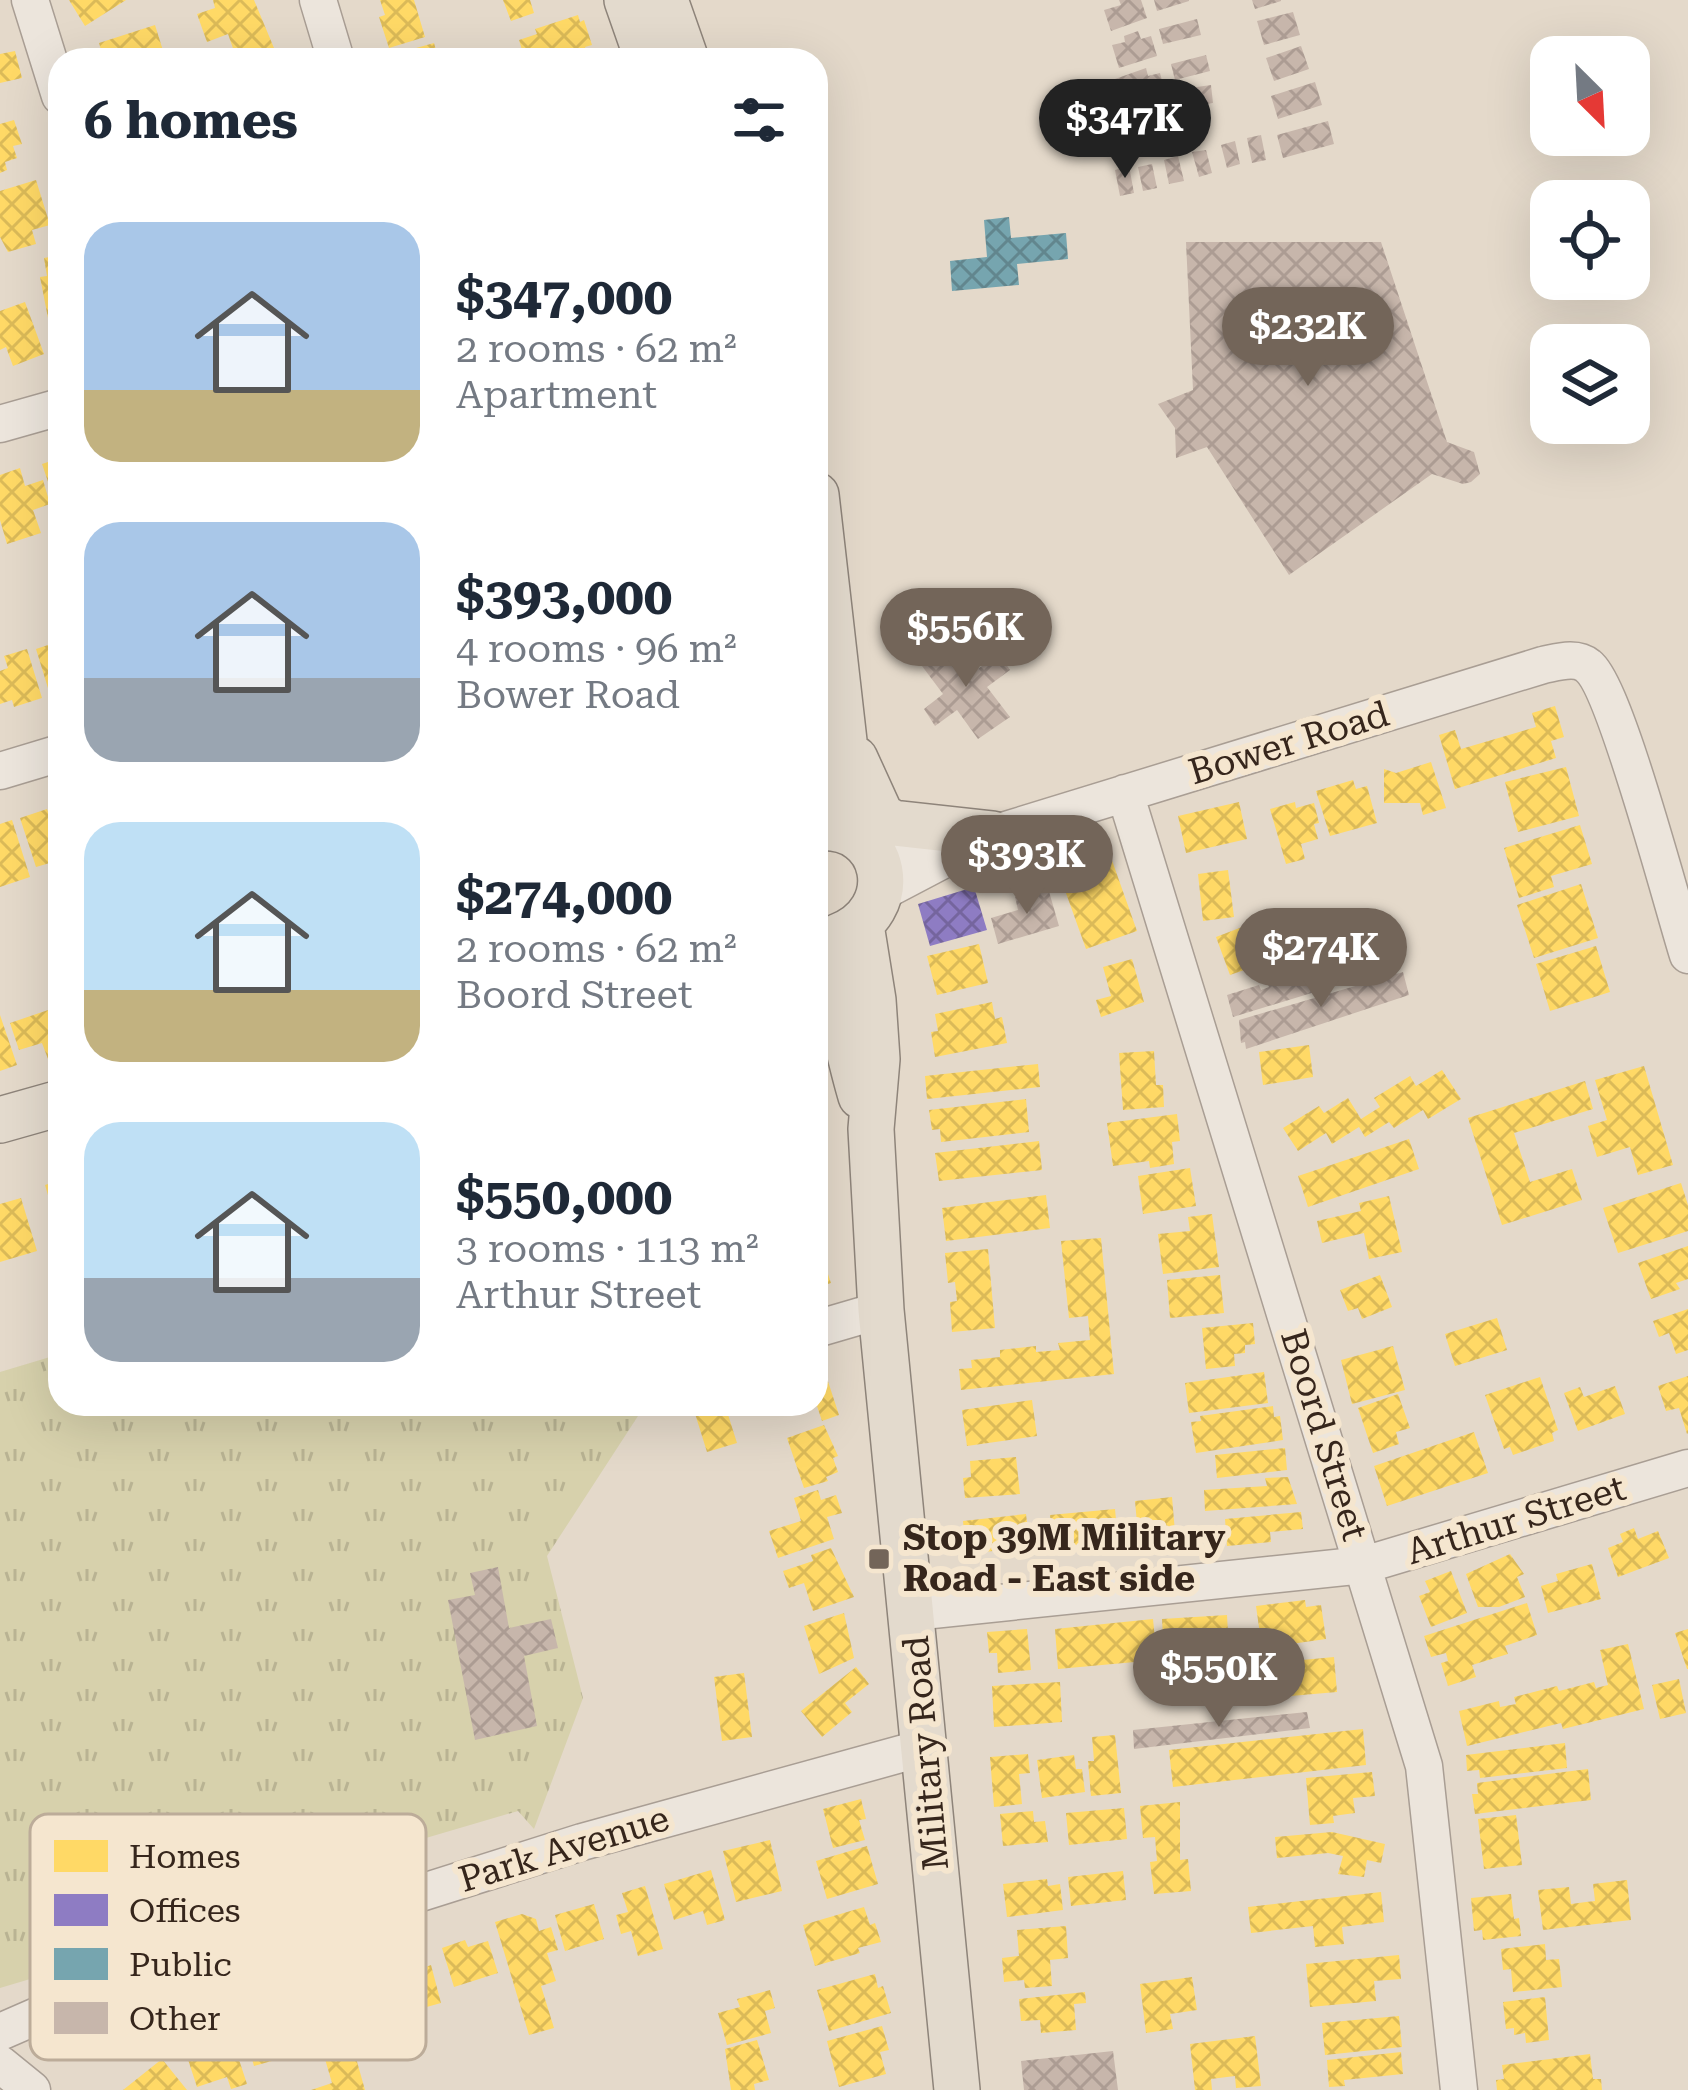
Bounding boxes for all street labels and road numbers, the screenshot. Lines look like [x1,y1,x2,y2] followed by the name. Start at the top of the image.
[1184,693,1394,793] street label: Bower Road
[1272,1324,1376,1546] street label: Boord Street
[1402,1467,1630,1573] street label: Arthur Street
[895,1634,957,1872] street label: Military Road
[454,1797,674,1901] street label: Park Avenue

